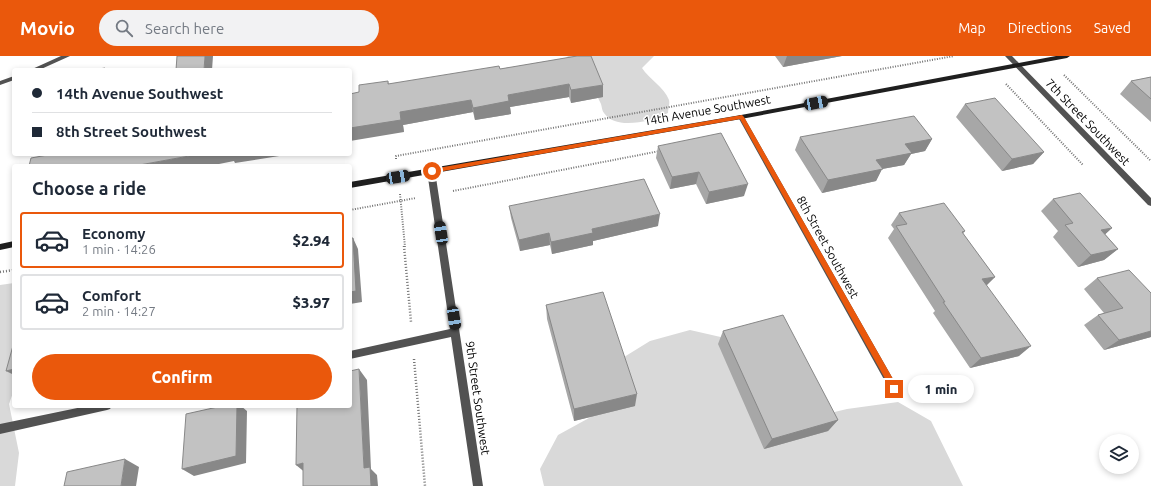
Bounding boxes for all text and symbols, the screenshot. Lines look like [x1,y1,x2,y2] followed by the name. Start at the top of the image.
[99,10,379,46] search box
[20,17,75,39] text: Movio
[113,17,135,39] icon: search
[145,20,224,37] text: Search here
[958,20,986,36] text: Map
[1008,20,1072,36] text: Directions
[1094,20,1131,36] text: Saved
[1043,76,1133,168] street label: 7th Street Southwest
[56,85,223,102] text: 14th Avenue Southwest
[643,92,772,128] street label: 14th Avenue Southwest
[803,95,829,111] car
[56,123,207,140] text: 8th Street Southwest
[423,162,441,180] route start
[385,169,411,185] car
[32,178,146,198] text: Choose a ride
[794,194,862,301] street label: 8th Street Southwest
[433,220,449,246] car
[34,222,70,258] icon: car
[82,225,146,242] text: Economy
[292,232,330,249] text: $2.94
[82,242,156,256] text: 1 min · 14:26
[34,284,70,320] icon: car
[82,287,141,304] text: Comfort
[292,294,330,311] text: $3.97
[82,304,156,318] text: 2 min · 14:27
[446,305,462,331] car
[464,340,492,456] street label: 9th Street Southwest
[32,354,332,400] button: Confirm
[908,375,974,403] callout: 1 min
[885,380,903,398] route end
[924,382,958,396] text: 1 min
[1099,434,1139,474] map controls
[1099,434,1139,474] button: layers

